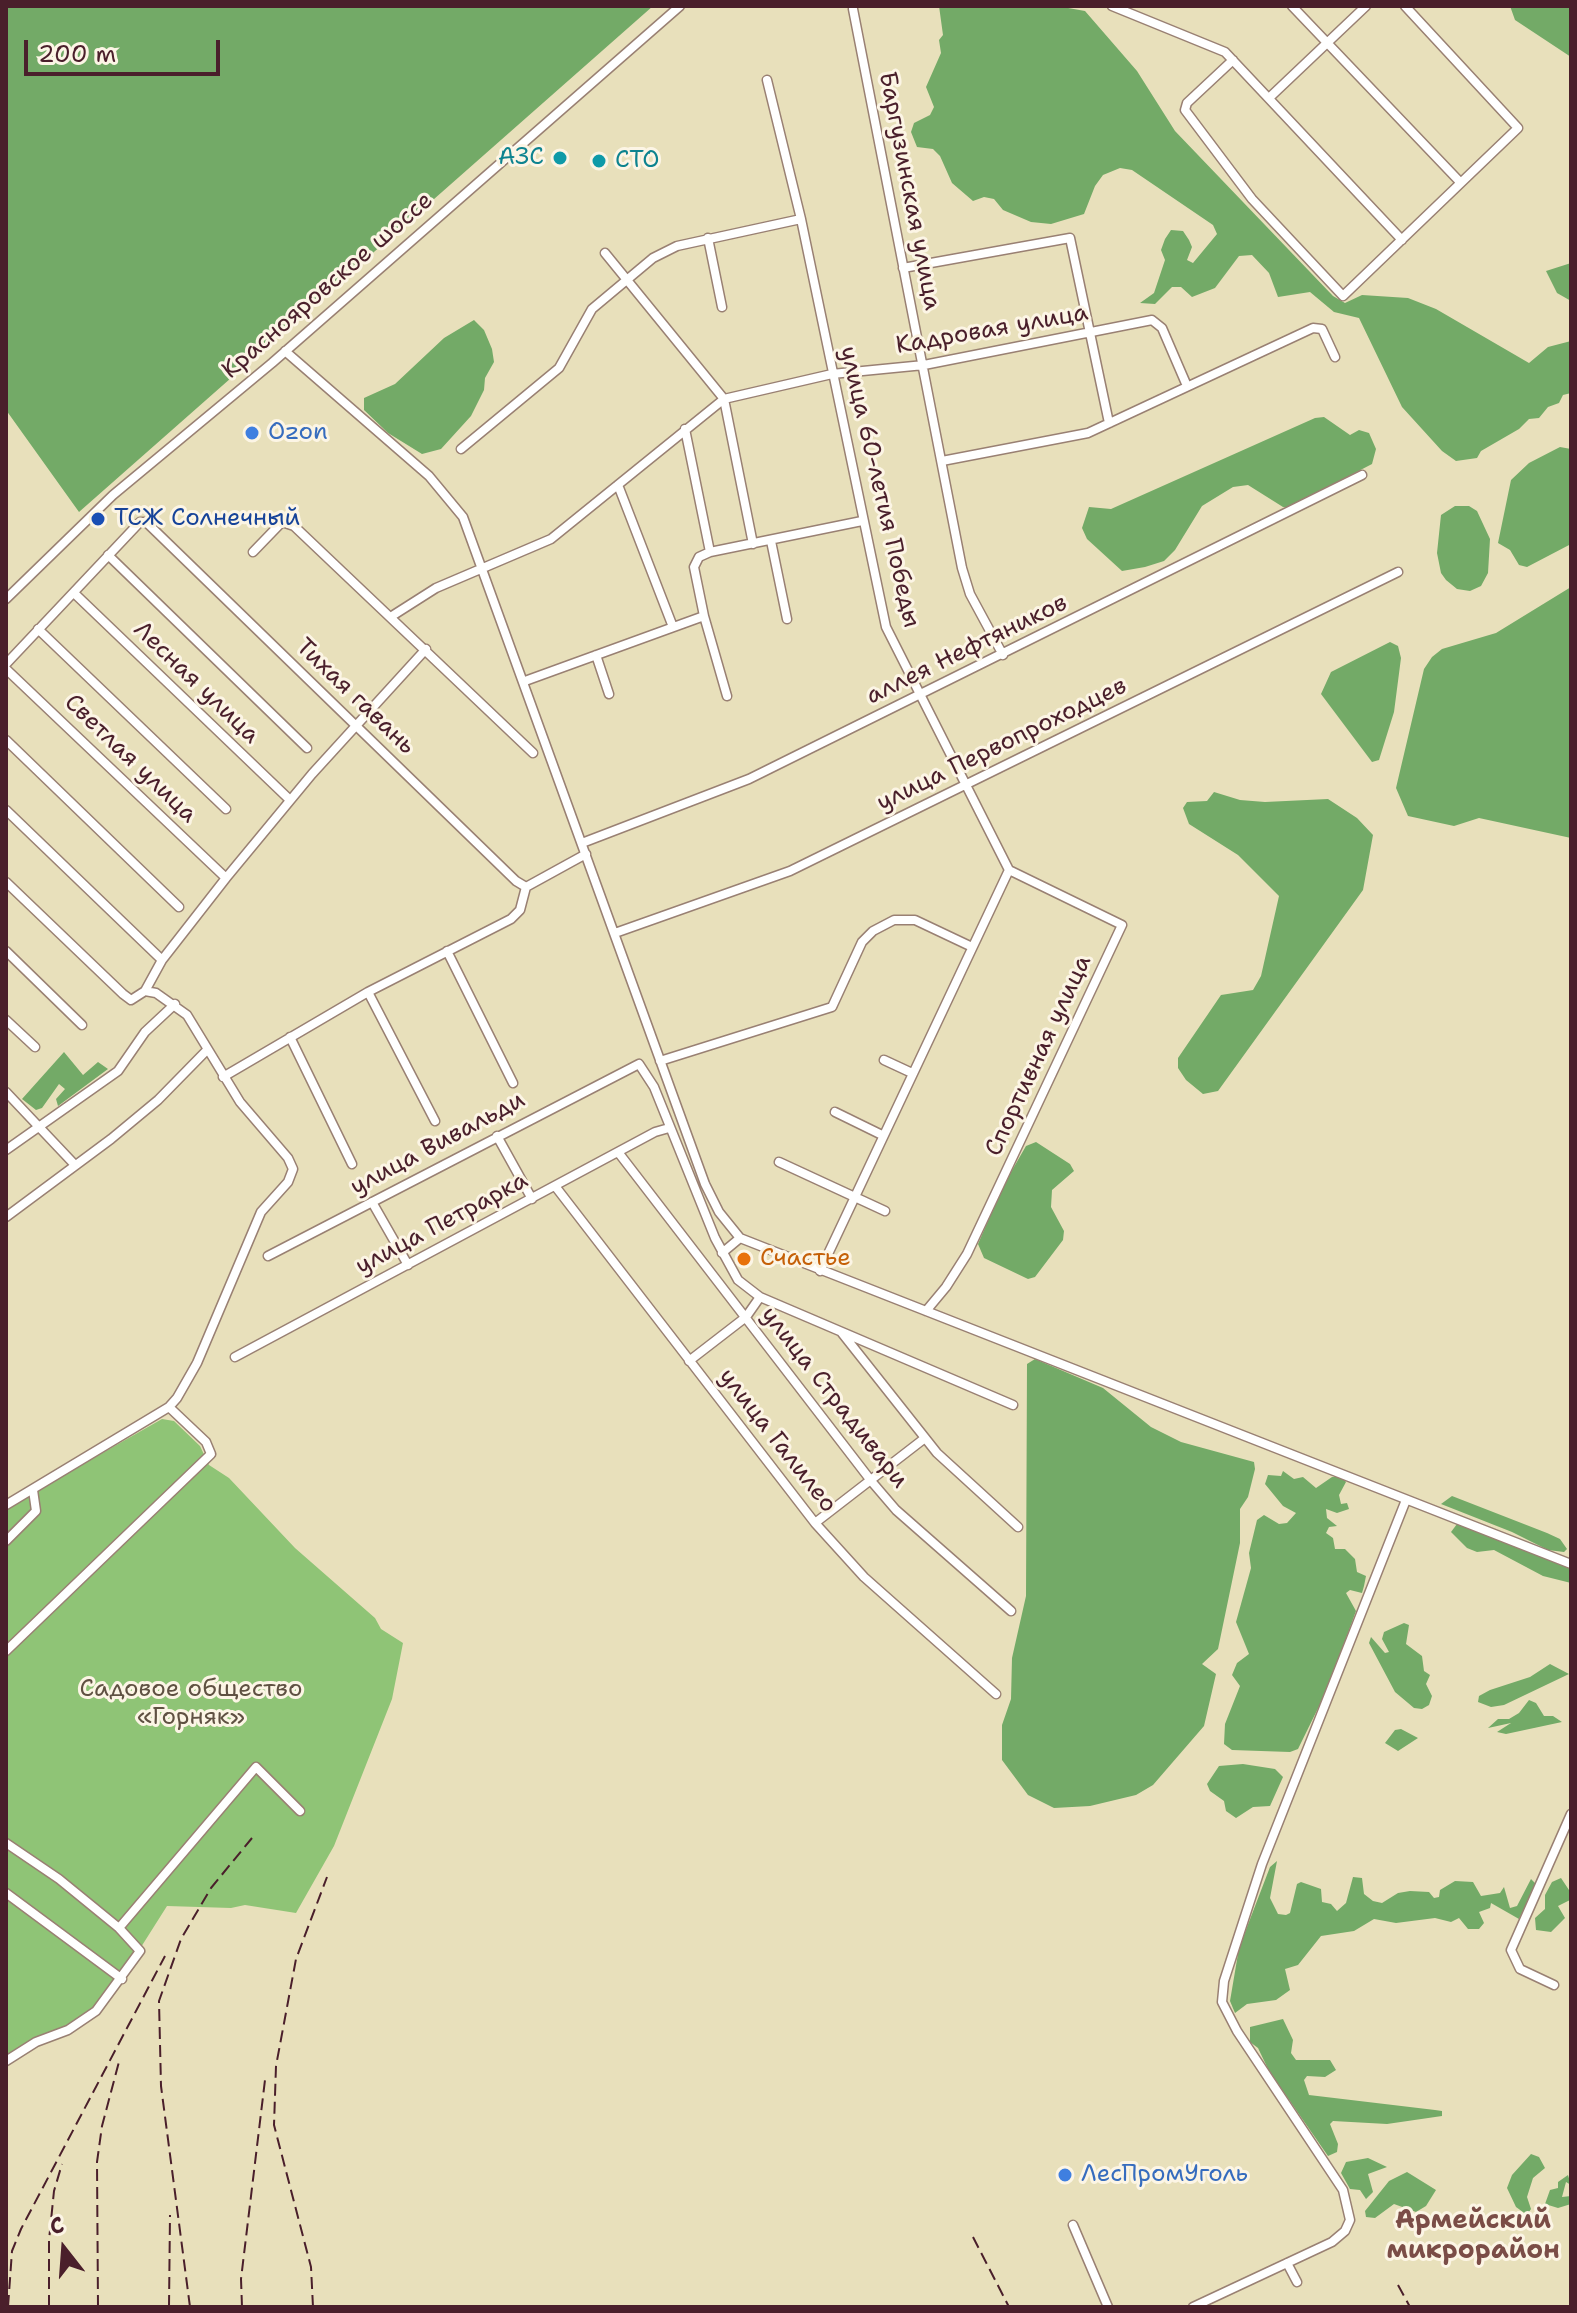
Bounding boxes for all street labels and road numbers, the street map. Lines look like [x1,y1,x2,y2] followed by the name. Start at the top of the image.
[872,69,946,313] street label: Баргузинская улица
[217,187,439,385] street label: Краснояровское шоссе
[894,299,1090,361] street label: Кадровая улица
[833,344,925,630] street label: улица 60-летия Победы
[862,589,1072,711] street label: аллея Нефтяников
[127,616,265,750] street label: Лесная улица
[289,633,421,761] street label: Тихая гавань
[872,672,1132,818] street label: улица Первопроходцев
[58,689,202,829] street label: Светлая улица
[980,951,1098,1161] street label: Спортивная улица
[346,1086,530,1202] street label: улица Вивальди
[351,1167,533,1281] street label: улица Петрарка
[754,1302,914,1494] street label: улица Страдивари
[712,1363,842,1519] street label: улица Галилео

